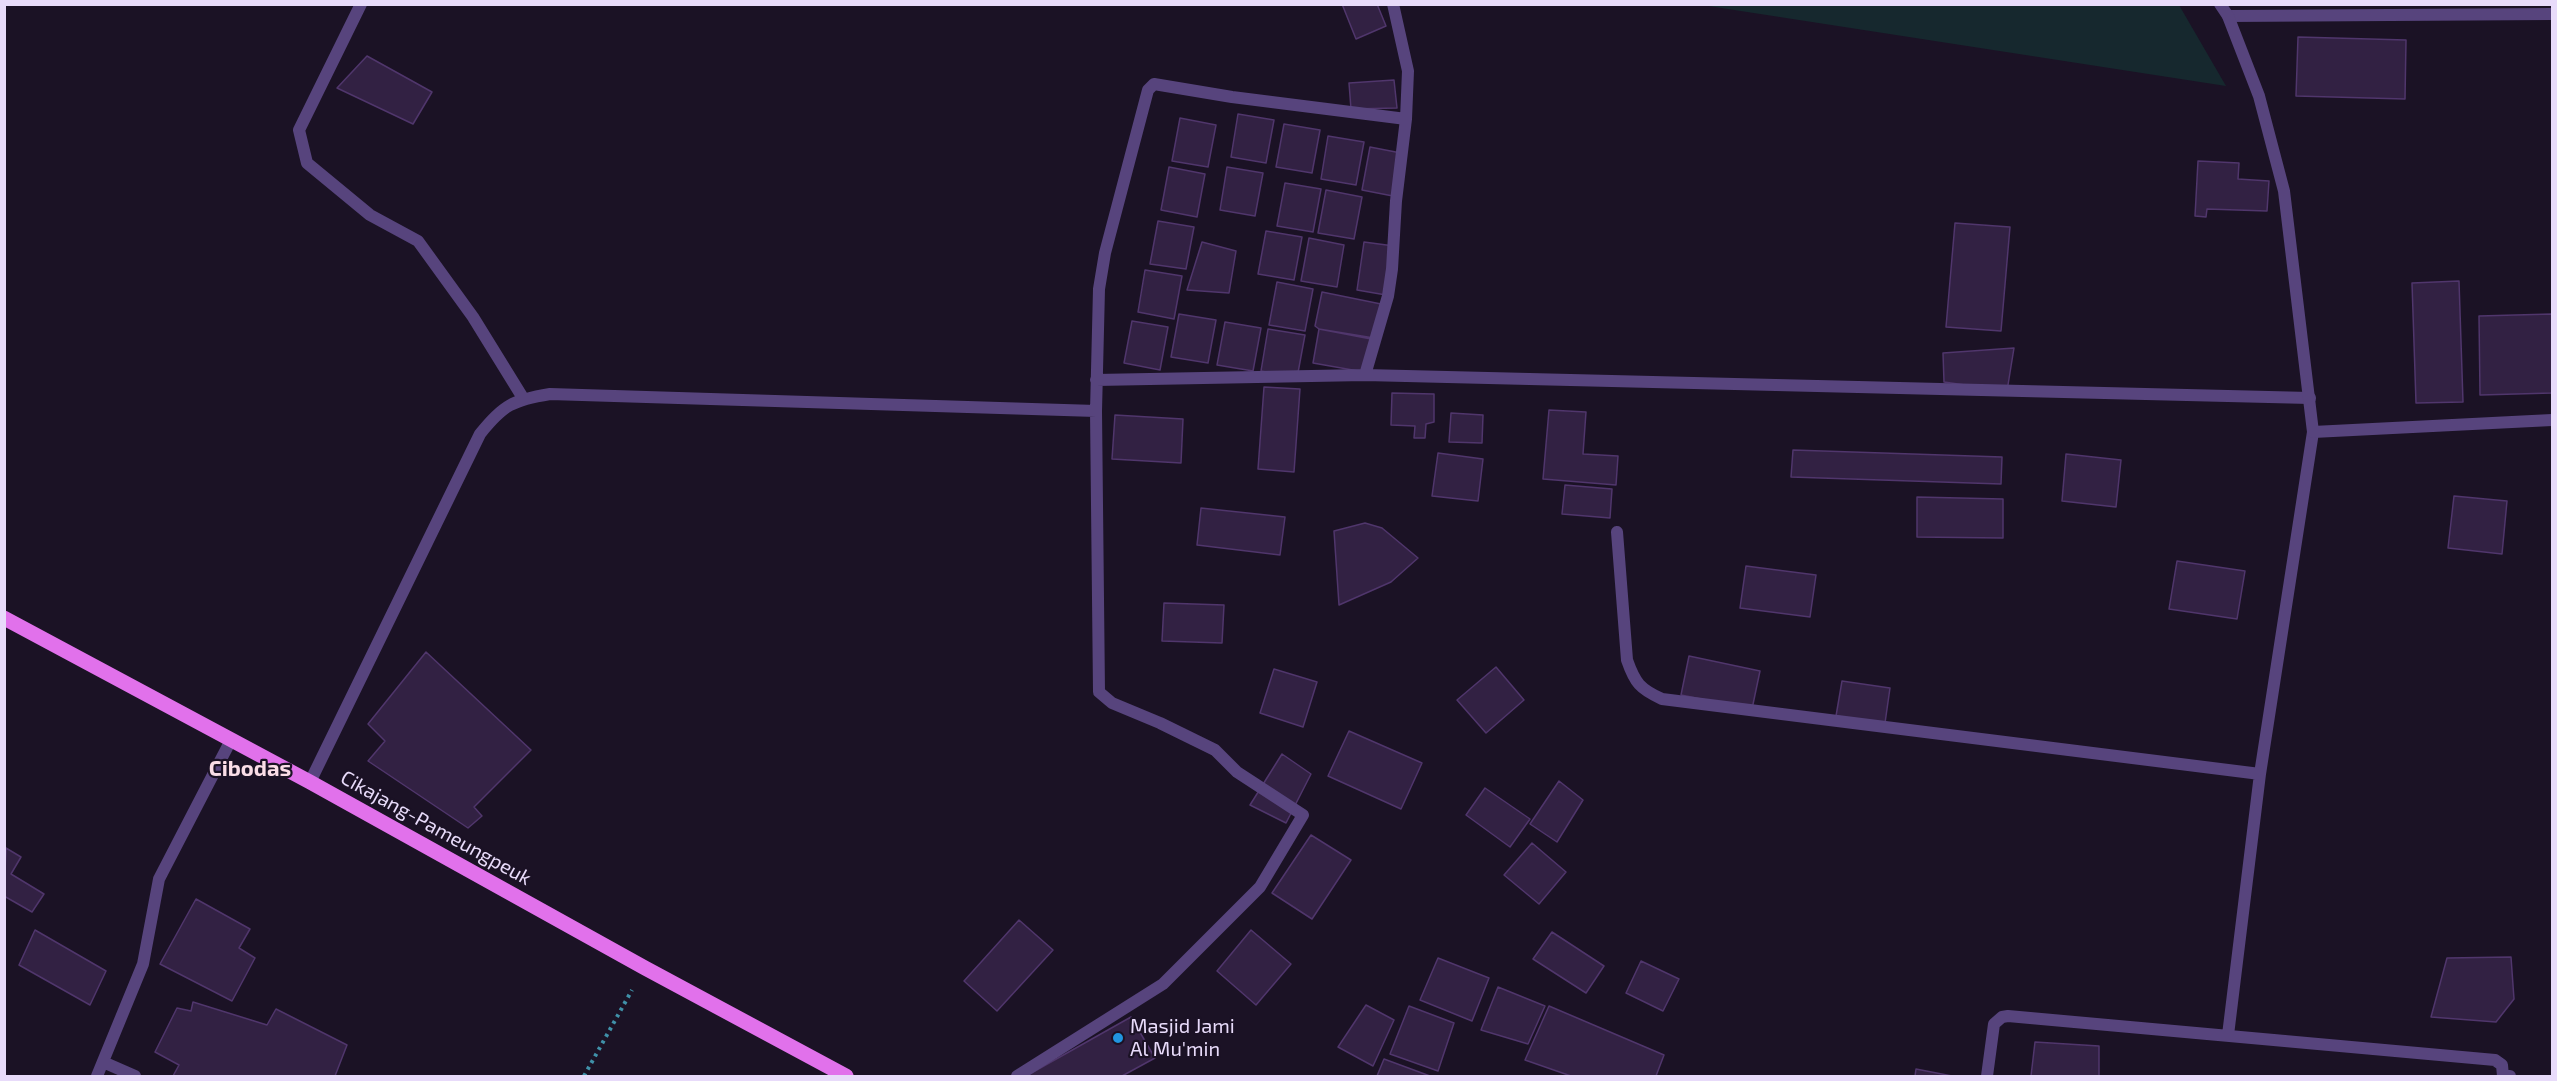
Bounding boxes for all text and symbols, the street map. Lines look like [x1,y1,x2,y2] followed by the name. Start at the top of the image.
[209,756,291,782] district label: Cibodas
[336,766,536,890] street label: Cikajang-Pameungpeuk
[1130,1014,1235,1061] place label: Masjid Jami Al Mu'min
[1111,1031,1125,1045] marker: Masjid Jami Al Mu'min

